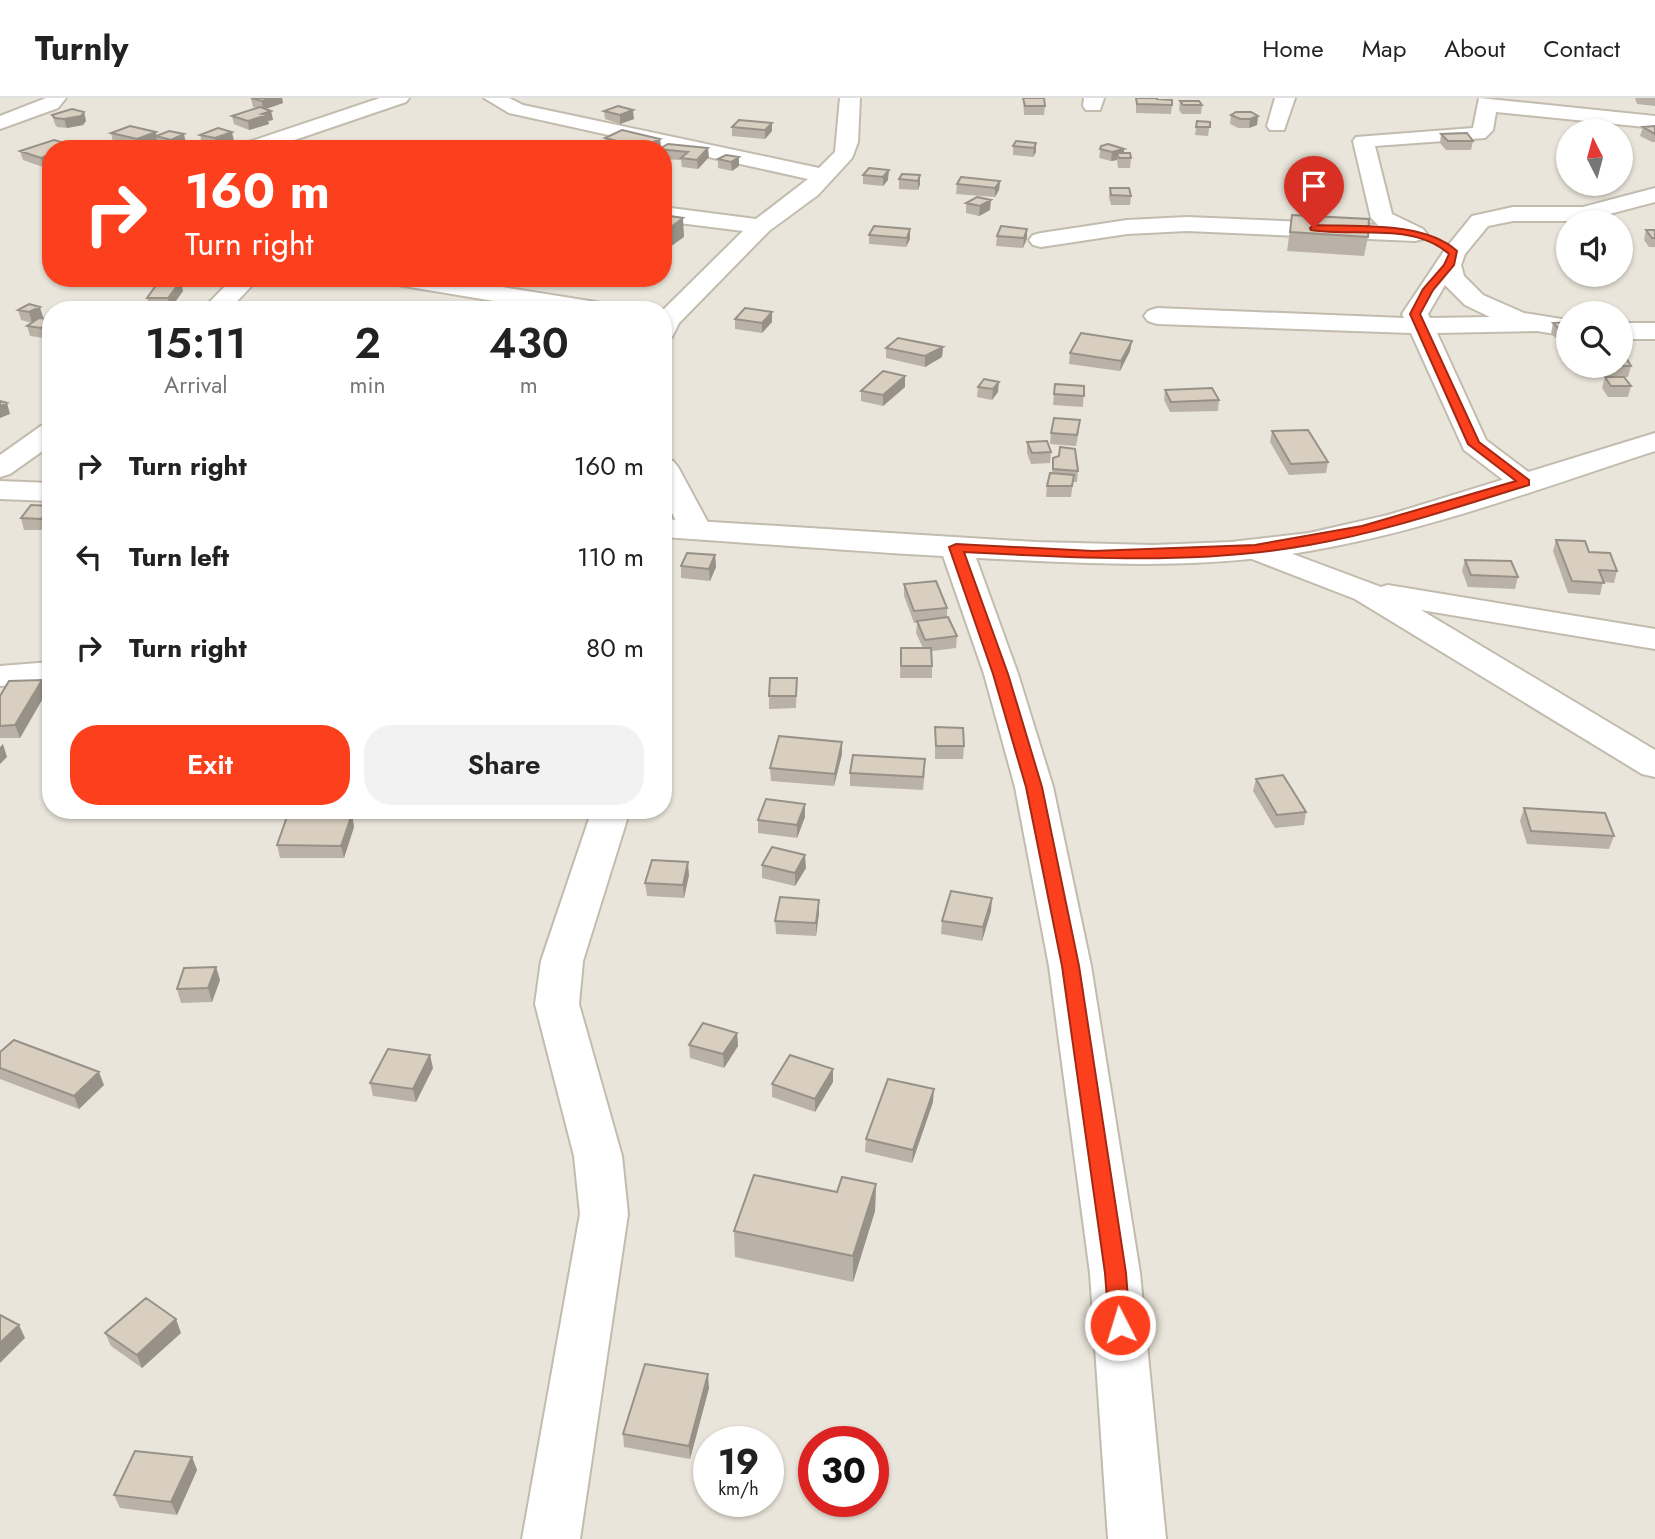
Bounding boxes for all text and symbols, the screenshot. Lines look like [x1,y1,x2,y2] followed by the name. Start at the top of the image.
[35,25,129,72] text: Turnly
[1262,31,1324,66] text: Home
[1362,31,1406,66] text: Map
[1444,31,1505,66] text: About
[1543,31,1620,66] text: Contact
[1556,119,1633,196] north arrow
[1556,119,1633,378] map controls
[185,156,330,226] text: 160 m
[1284,156,1344,228] pin
[1295,167,1333,205] icon: arrive
[70,168,161,259] icon: right
[1556,210,1633,287] button: sound
[185,221,314,267] text: Turn right
[1556,301,1633,378] button: search
[145,313,246,374] text: 15:11
[354,313,381,374] text: 2
[489,313,569,374] text: 430
[164,368,228,402] text: Arrival
[350,368,386,402] text: min
[520,368,538,402] text: m
[70,447,108,485] icon: right
[129,447,247,485] text: Turn right
[574,447,644,485] text: 160 m
[70,538,108,576] icon: left
[129,538,229,576] text: Turn left
[577,538,644,576] text: 110 m
[70,629,108,667] icon: right
[129,629,247,667] text: Turn right
[586,629,644,667] text: 80 m
[70,725,350,805] button: Exit
[364,725,644,805] button: Share
[1083,1288,1157,1362] position arrow
[798,1426,889,1517] speed limit sign: 30
[718,1437,759,1487] text: 19
[718,1476,759,1502] text: km/h

